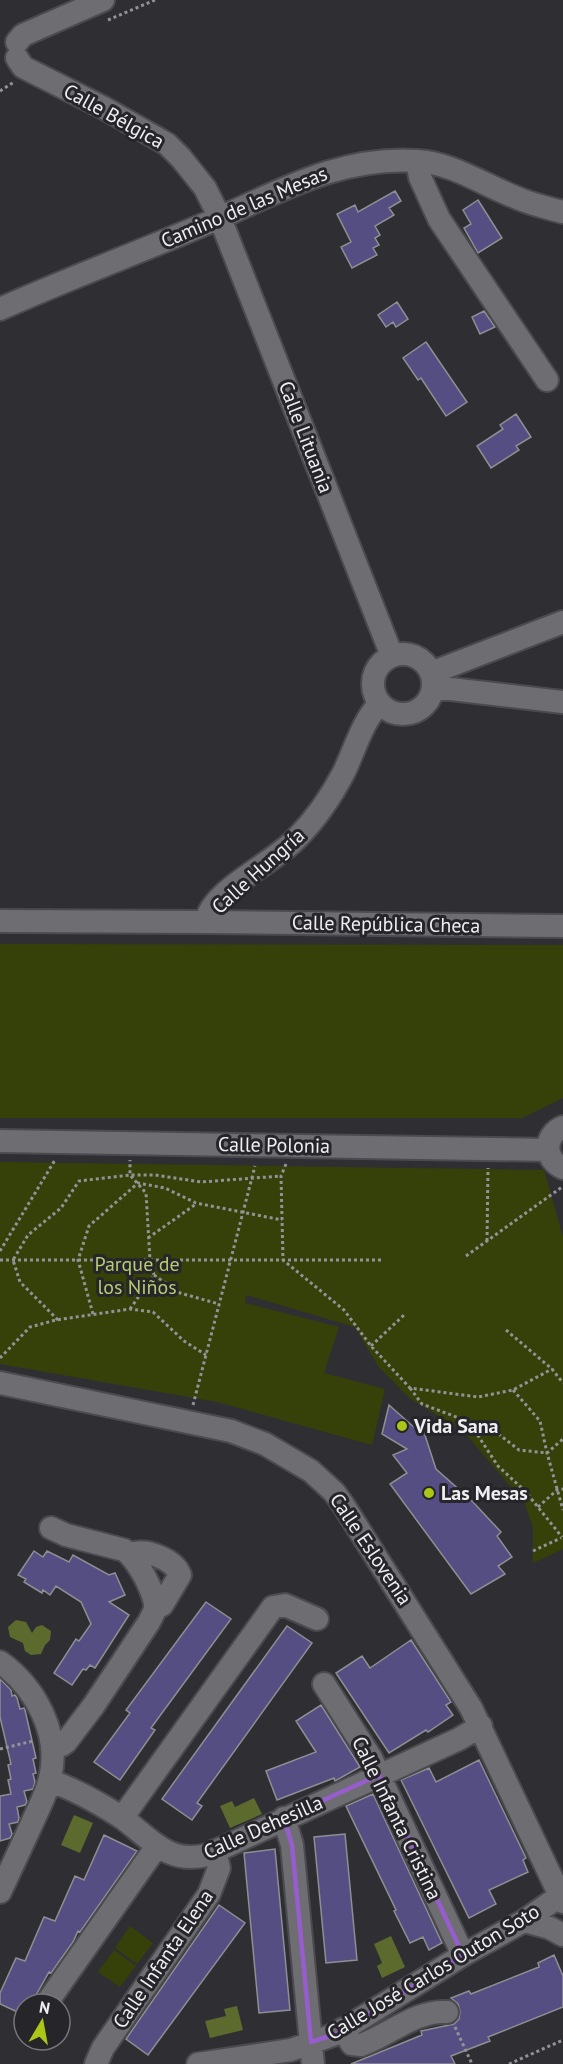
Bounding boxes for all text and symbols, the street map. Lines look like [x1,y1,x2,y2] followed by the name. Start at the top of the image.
[59,78,169,154] street label: Calle Bélgica
[157,160,331,254] street label: Camino de las Mesas
[273,377,339,497] street label: Calle Lituania
[206,822,310,920] street label: Calle Hungría
[292,909,480,939] street label: Calle República Checa
[218,1131,330,1159] street label: Calle Polonia
[94,1251,180,1300] park label: Parque de los Niños
[413,1413,499,1439] place label: Vida Sana
[395,1419,409,1433] marker: Vida Sana
[441,1480,528,1506] place label: Las Mesas
[422,1486,436,1500] marker: Las Mesas
[324,1488,418,1610] street label: Calle Eslovenia
[346,1732,448,1904] street label: Calle Infanta Cristina
[199,1789,327,1865] street label: Calle Dehesilla
[107,1885,219,2033] street label: Calle Infanta Elena
[322,1898,544,2046] street label: Calle José Carlos Outon Soto
[12,1992,72,2052] north arrow
[38,1996,52,2018] text: N

